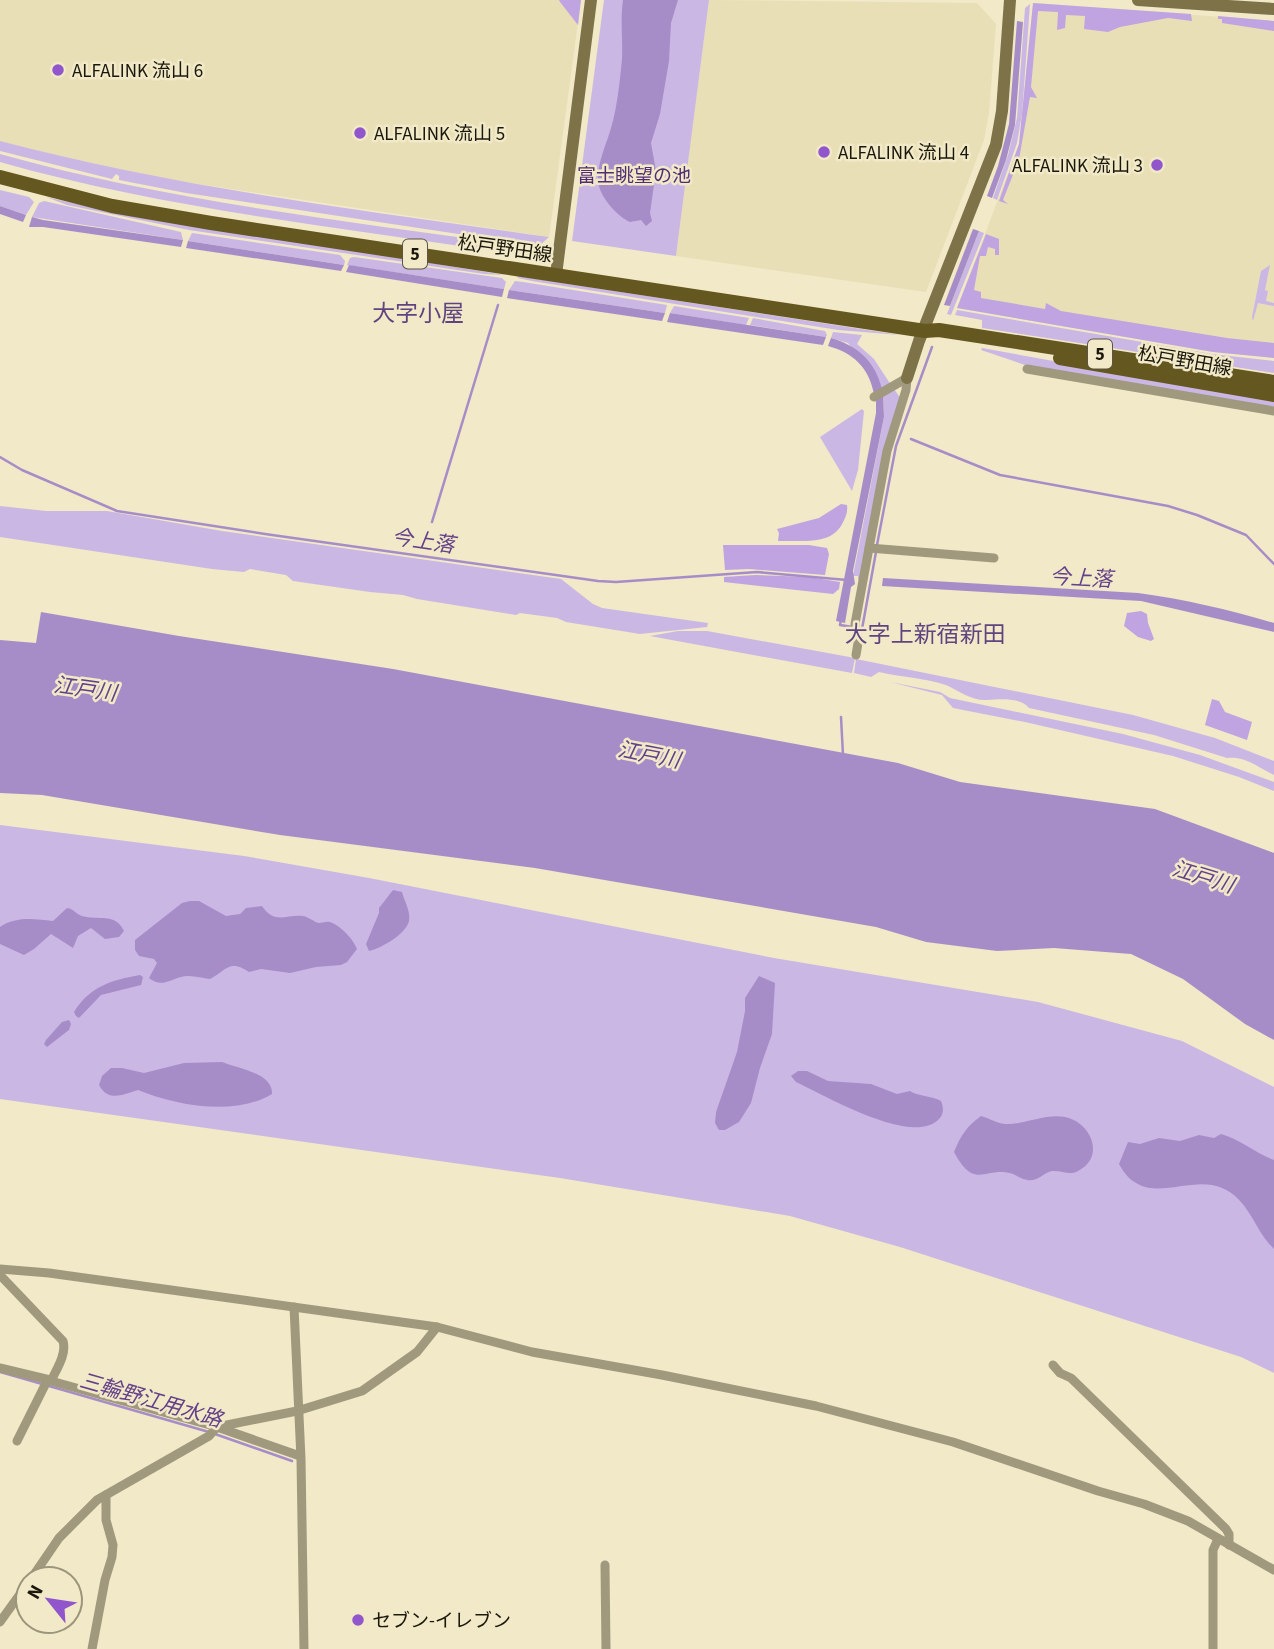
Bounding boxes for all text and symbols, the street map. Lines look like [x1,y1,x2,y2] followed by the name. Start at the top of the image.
[72,58,203,85] place label: ALFALINK 流山 6
[50,62,66,78] marker: ALFALINK 流山 6
[374,121,505,148] place label: ALFALINK 流山 5
[352,125,368,141] marker: ALFALINK 流山 5
[838,140,969,167] place label: ALFALINK 流山 4
[816,144,832,160] marker: ALFALINK 流山 4
[1012,153,1143,180] place label: ALFALINK 流山 3
[1149,157,1165,173] marker: ALFALINK 流山 3
[577,163,691,190] park label: 富士眺望の池
[456,230,554,269] street label: 松戸野田線
[403,240,427,268] road number: 5
[372,297,464,330] district label: 大字小屋
[1088,340,1112,368] road number: 5
[1136,340,1234,383] street label: 松戸野田線
[390,522,459,561] water label: 今上落
[1049,561,1116,595] water label: 今上落
[845,618,1006,651] district label: 大字上新宿新田
[52,670,120,709] water label: 江戸川
[615,734,685,776] water label: 江戸川
[1168,853,1239,901] water label: 江戸川
[76,1365,228,1435] water label: 三輪野江用水路
[14,1565,84,1635] north arrow
[21,1580,50,1604] text: N
[372,1608,511,1635] place label: セブン-イレブン
[350,1612,366,1628] marker: セブン-イレブン

